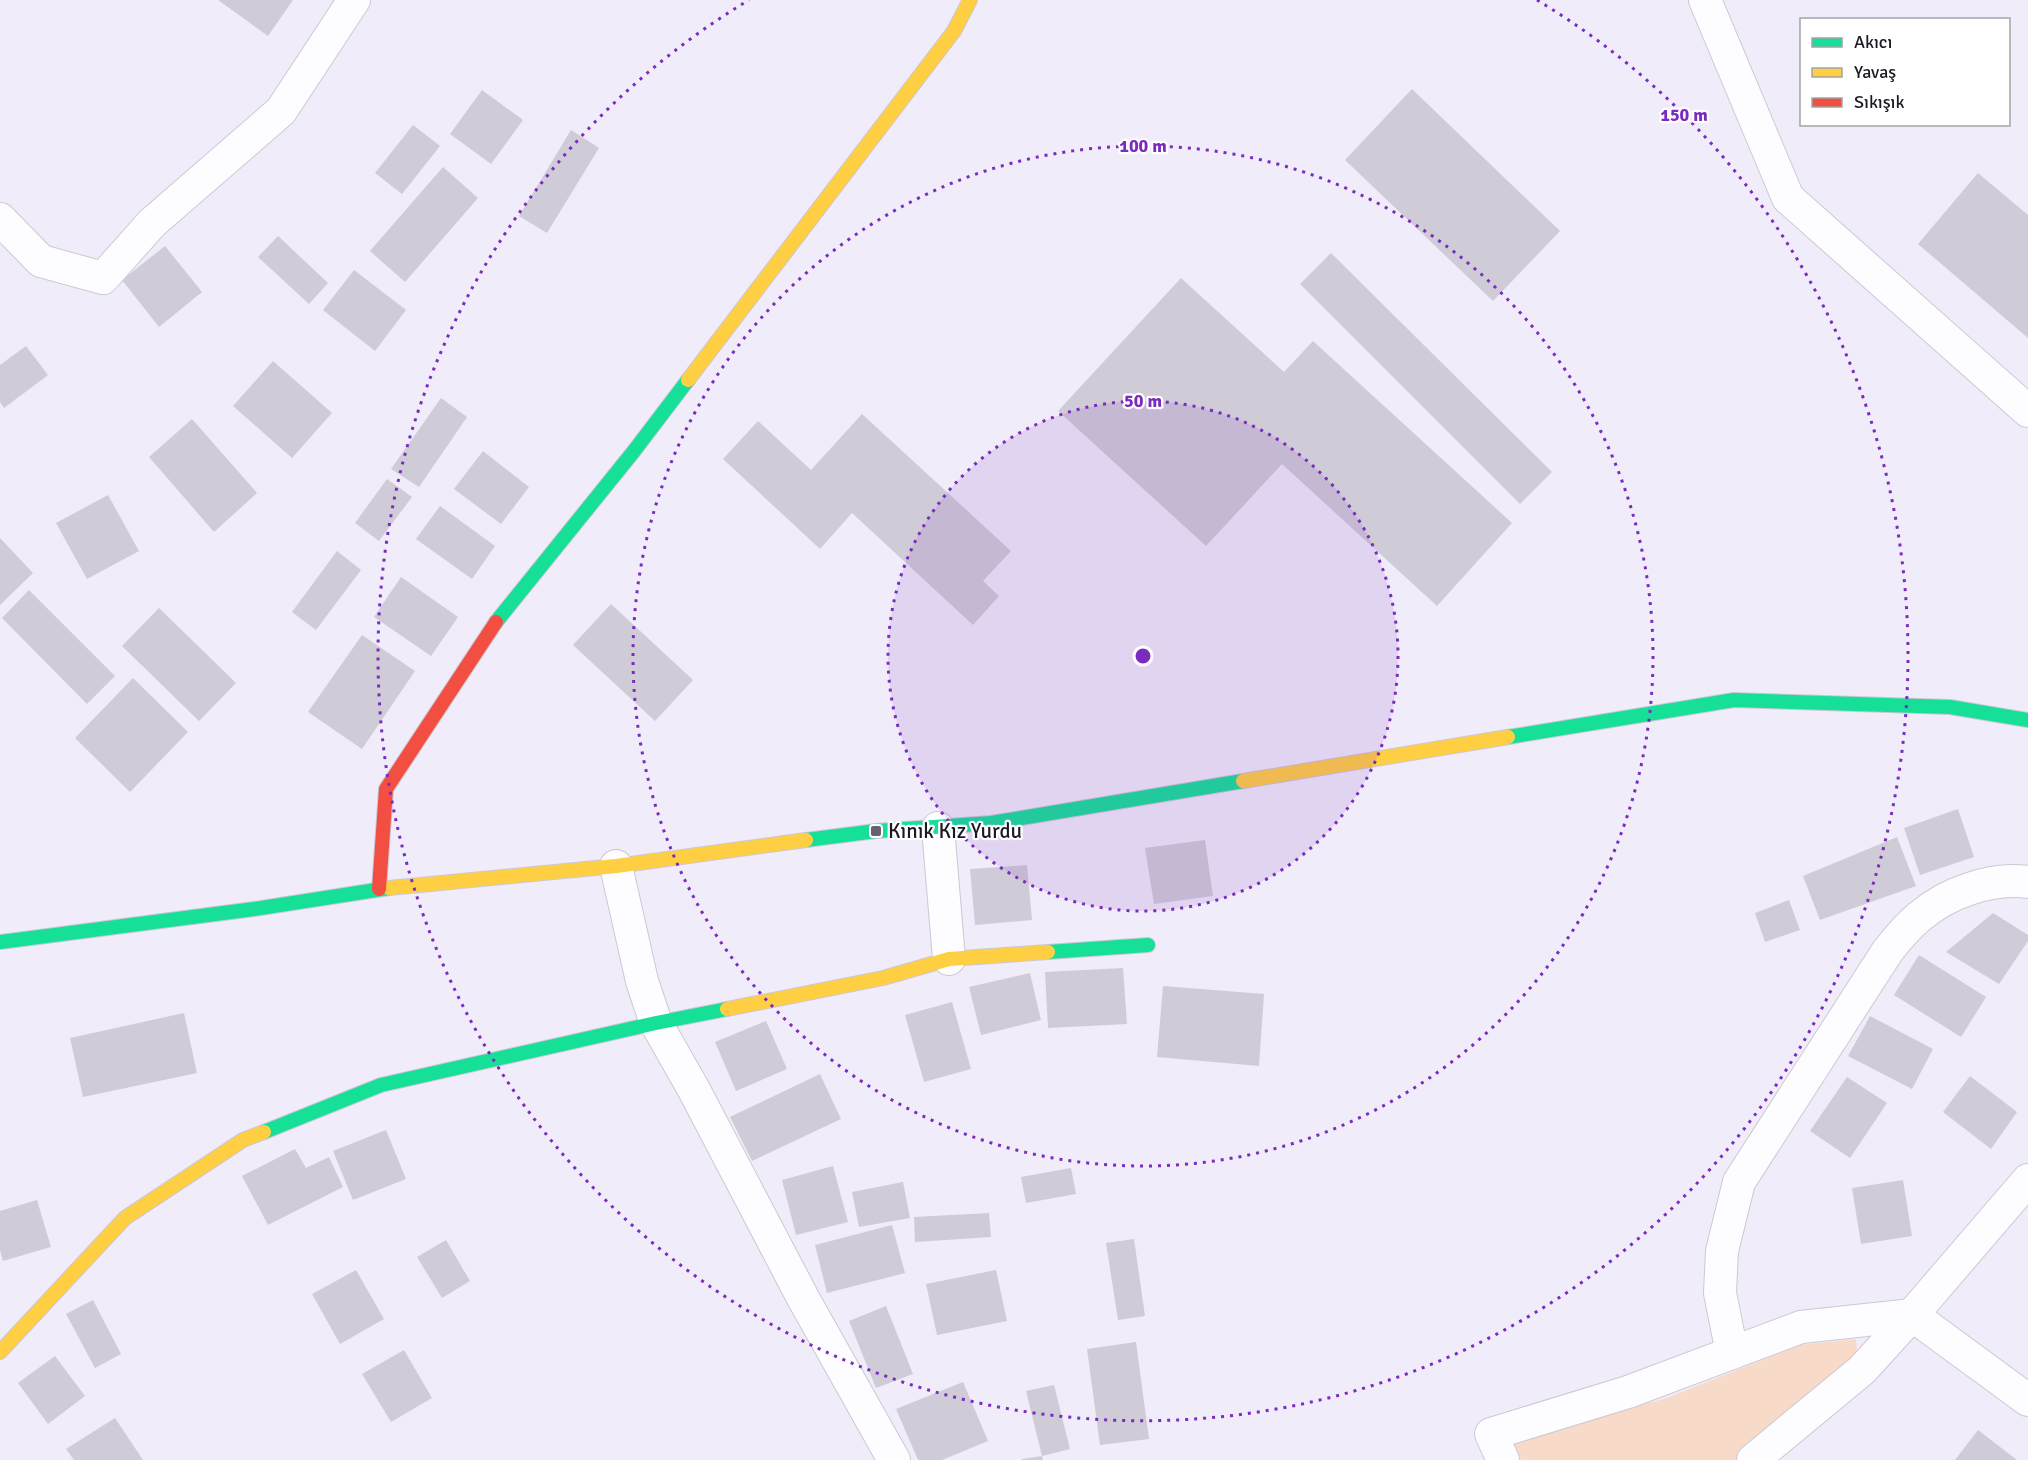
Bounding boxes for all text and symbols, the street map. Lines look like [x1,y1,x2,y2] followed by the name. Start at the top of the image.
[1800,18,2010,126] legend
[1854,31,1892,53] text: Akıcı
[1854,61,1896,83] text: Yavaş
[1854,91,1904,113] text: Sıkışık
[1660,104,1708,126] text: 150 m
[1119,135,1167,157] text: 100 m
[1124,390,1162,412] text: 50 m
[1133,646,1153,666] centre of rings
[888,818,1022,844] place label: Kınık Kız Yurdu
[869,824,883,838] marker: Kınık Kız Yurdu

